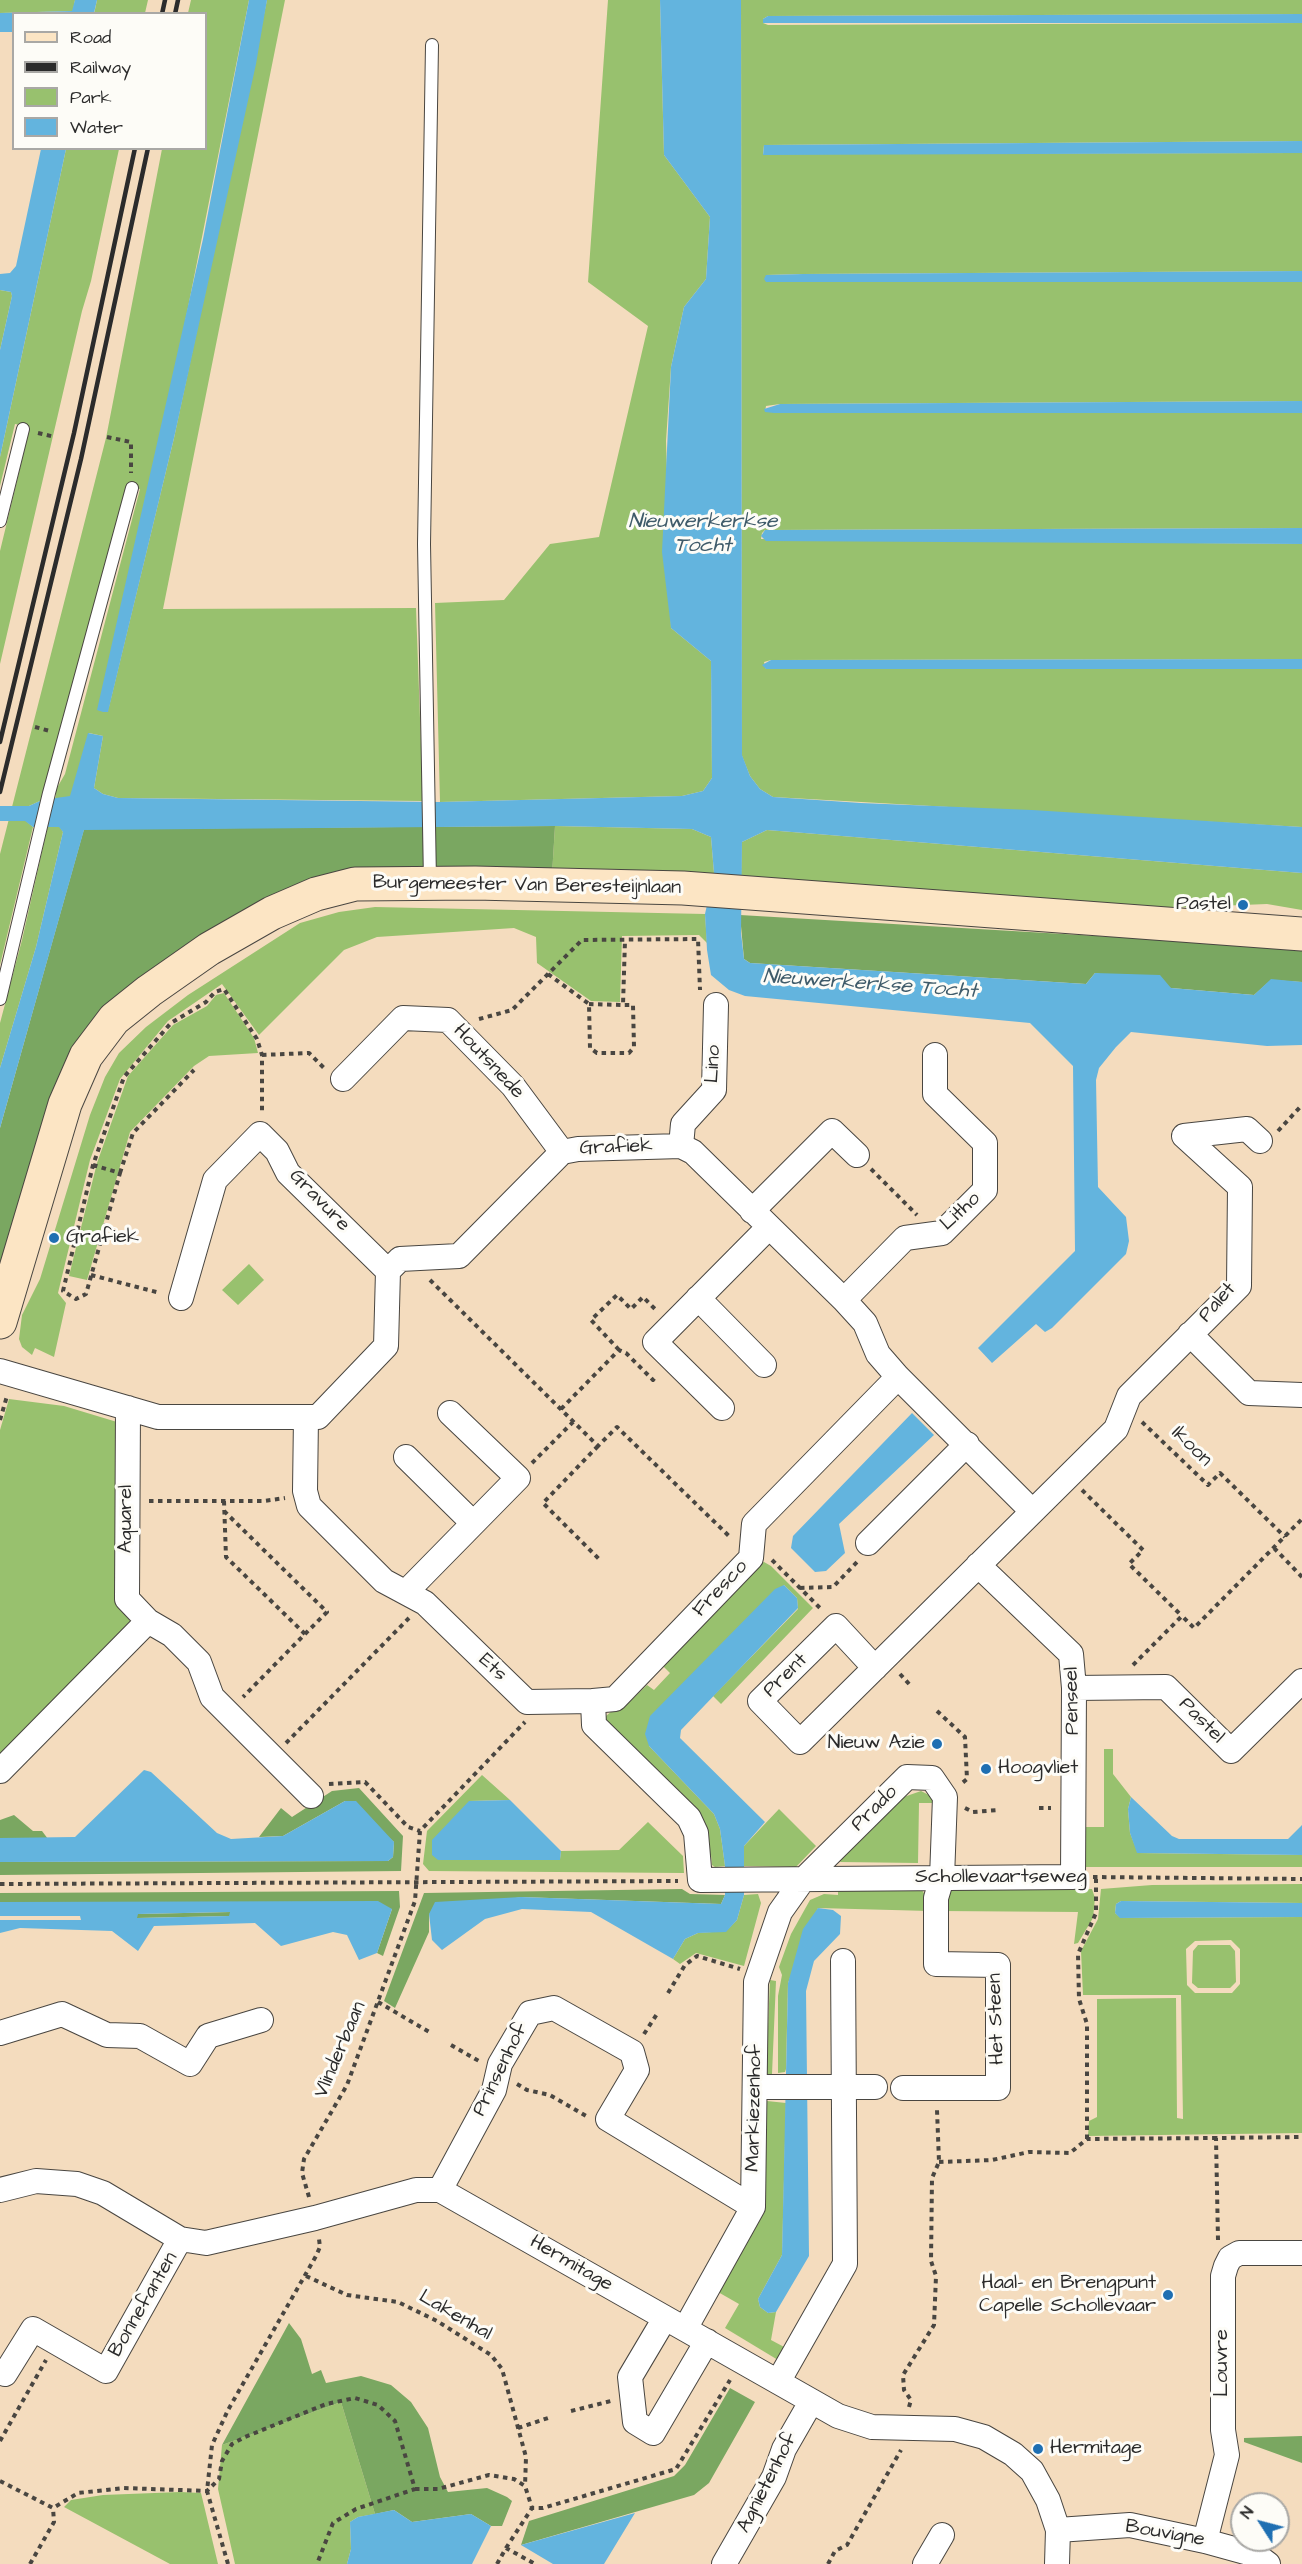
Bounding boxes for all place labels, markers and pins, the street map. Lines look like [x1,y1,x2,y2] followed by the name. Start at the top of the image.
[1176,893,1231,917] place label: Pastel
[1236,898,1250,912] marker: Pastel
[66,1226,139,1250] place label: Grafiek
[47,1231,61,1245] marker: Grafiek
[828,1732,925,1756] place label: Nieuw Azie
[930,1737,944,1751] marker: Nieuw Azie
[998,1757,1078,1781] place label: Hoogvliet
[979,1762,993,1776] marker: Hoogvliet
[979,2272,1156,2319] place label: Haal- en Brengpunt Capelle Schollevaar
[1161,2288,1175,2302] marker: Haal- en Brengpunt Capelle Schollevaar
[1050,2437,1142,2461] place label: Hermitage
[1031,2442,1045,2456] marker: Hermitage

